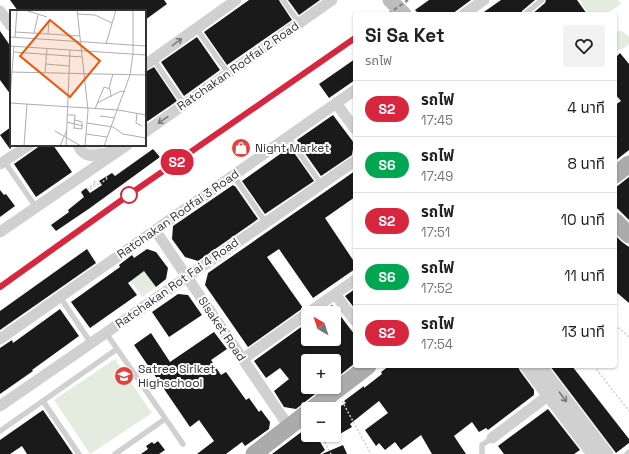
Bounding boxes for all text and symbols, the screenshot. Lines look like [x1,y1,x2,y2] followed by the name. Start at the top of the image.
[10,10,146,146] inset map
[174,18,302,114] street label: Ratchakan Rodfai 2 Road
[365,23,445,48] text: Si Sa Ket
[563,25,605,67] button: heart
[171,38,182,46] one-way arrow
[365,52,392,69] text: รถไฟ
[421,90,454,109] text: รถไฟ
[567,98,605,117] text: 4 นาที
[379,100,395,118] text: S2
[421,112,453,129] text: 17:45
[158,116,169,124] one-way arrow
[230,137,252,159] shop icon: Night Market
[255,140,330,156] place label: Night Market
[421,146,454,165] text: รถไฟ
[159,149,195,175] line badge: S2
[169,153,185,171] text: S2
[567,154,605,173] text: 8 นาที
[378,156,396,174] text: S6
[114,166,242,262] street label: Ratchakan Rodfai 3 Road
[421,168,453,185] text: 17:49
[120,186,138,204] unlabelled marker
[421,202,454,221] text: รถไฟ
[561,210,605,229] text: 10 นาที
[379,212,395,230] text: S2
[421,224,450,241] text: 17:51
[112,234,242,332] street label: Ratchakan Rot Fai 4 Road
[421,258,454,277] text: รถไฟ
[564,266,605,285] text: 11 นาที
[378,268,396,286] text: S6
[421,280,453,297] text: 17:52
[195,294,249,364] street label: Sisaket Road
[301,306,341,346] north arrow
[301,306,341,442] map controls
[421,314,454,333] text: รถไฟ
[561,322,605,341] text: 13 นาที
[379,324,395,342] text: S2
[421,336,453,353] text: 17:54
[301,354,341,394] button: +
[138,361,215,391] place label: Satree Siriket Highschool
[113,365,135,387] school or university icon: Satree Siriket Highschool
[559,391,568,402] one-way arrow
[301,402,341,442] button: −

